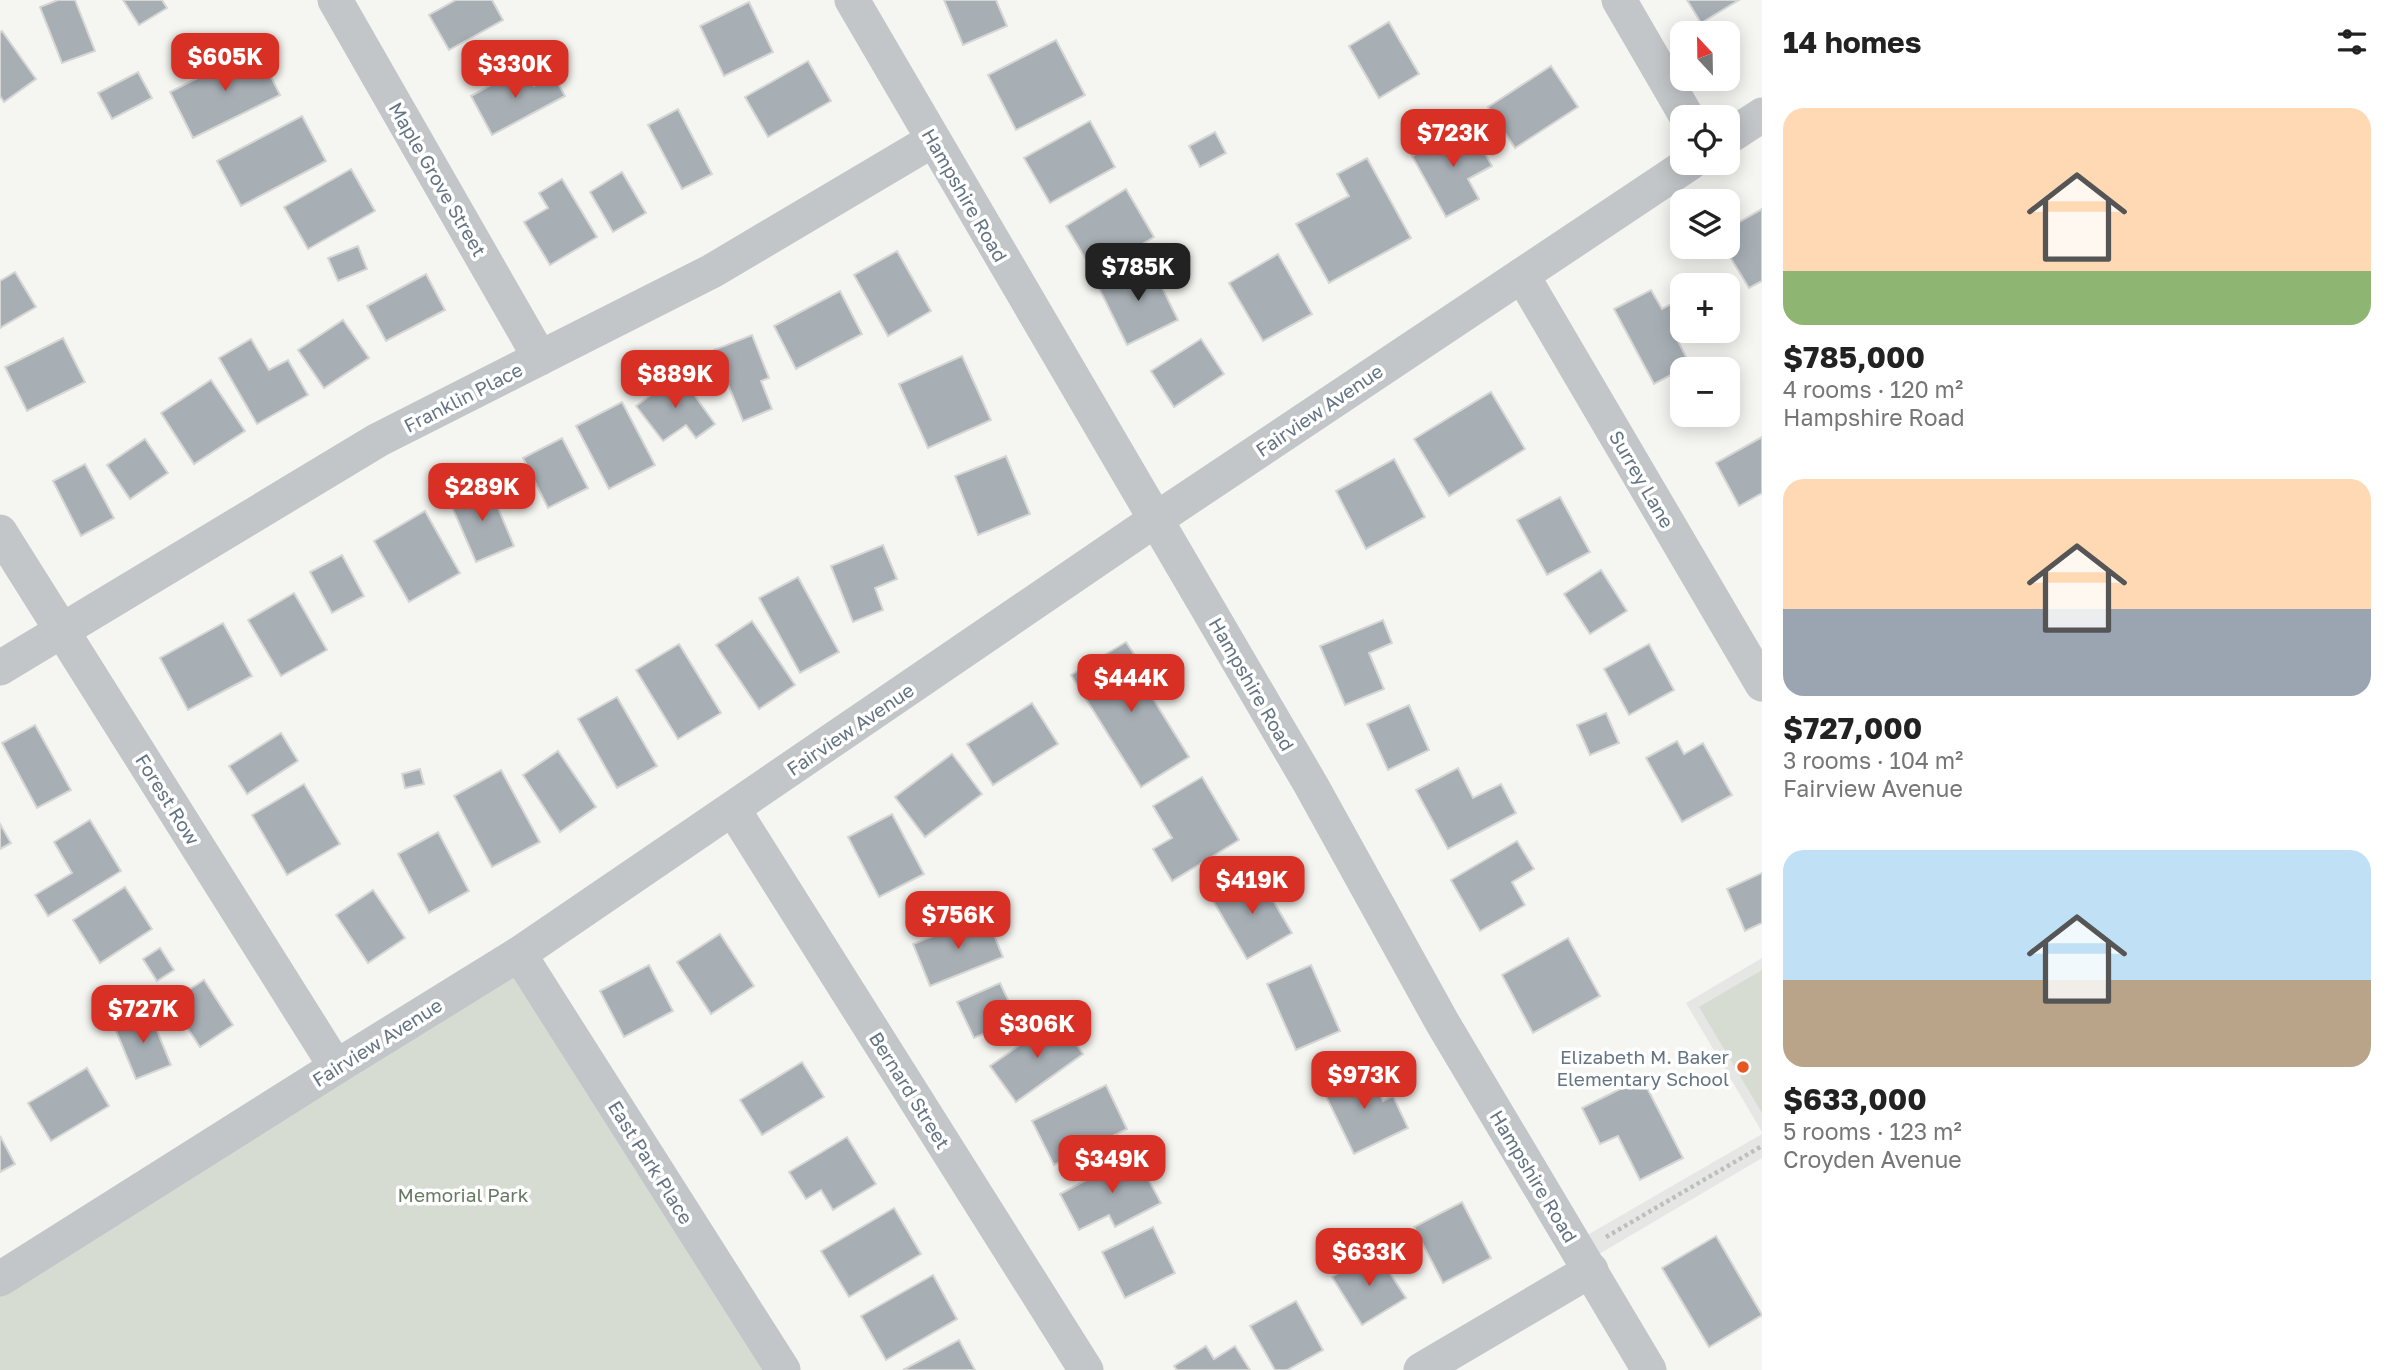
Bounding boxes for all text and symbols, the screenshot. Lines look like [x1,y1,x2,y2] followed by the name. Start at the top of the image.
[1670,21,1740,91] north arrow
[1670,21,1740,427] map controls
[2333,23,2371,61] icon: filters
[1783,24,1922,60] text: 14 homes
[176,34,274,93] pin: $605K
[466,41,564,100] pin: $330K
[187,42,263,70] text: $605K
[477,49,553,77] text: $330K
[384,98,492,260] street label: Maple Grove Street
[1670,105,1740,175] button: locate
[1404,110,1502,169] pin: $723K
[1417,118,1489,146] text: $723K
[918,124,1012,266] street label: Hampshire Road
[2014,154,2140,280] icon: home
[1670,189,1740,259] button: layers
[1089,244,1187,303] pin: $785K
[1101,252,1175,280] text: $785K
[1670,273,1740,343] button: +
[1783,339,1925,375] text: $785,000
[626,350,724,410] pin: $889K
[400,357,526,437] street label: Franklin Place
[1670,357,1740,427] button: −
[637,359,713,387] text: $889K
[1251,359,1387,461] street label: Fairview Avenue
[1783,375,1963,403] text: 4 rooms · 120 m²
[1783,403,1965,431] text: Hampshire Road
[1605,426,1679,532] street label: Surrey Lane
[433,463,531,523] pin: $289K
[444,472,520,500] text: $289K
[2014,525,2140,651] icon: home
[1205,613,1299,755] street label: Hampshire Road
[1082,654,1180,714] pin: $444K
[1093,663,1169,691] text: $444K
[782,678,918,780] street label: Fairview Avenue
[1783,710,1922,746] text: $727,000
[1783,746,1963,774] text: 3 rooms · 104 m²
[131,749,205,849] street label: Forest Row
[1783,774,1963,802] text: Fairview Avenue
[1203,856,1301,916] pin: $419K
[1216,865,1288,893] text: $419K
[909,892,1007,951] pin: $756K
[2014,896,2140,1022] icon: home
[921,900,995,928] text: $756K
[94,986,192,1045] pin: $727K
[308,993,446,1091] street label: Fairview Avenue
[107,994,179,1022] text: $727K
[988,1000,1086,1060] pin: $306K
[999,1009,1075,1037] text: $306K
[865,1027,955,1153] street label: Bernard Street
[1556,1045,1730,1090] place label: Elizabeth M. Baker Elementary School
[1315,1052,1413,1111] pin: $973K
[1735,1059,1751,1075] marker: Elizabeth M. Baker Elementary School
[1327,1060,1401,1088] text: $973K
[1783,1081,1927,1117] text: $633,000
[604,1096,698,1228] street label: East Park Place
[1485,1106,1583,1246] street label: Hampshire Road
[1783,1117,1962,1145] text: 5 rooms · 123 m²
[1063,1136,1161,1195] pin: $349K
[1074,1144,1150,1172] text: $349K
[1783,1145,1962,1173] text: Croyden Avenue
[398,1183,529,1206] park label: Memorial Park
[1320,1228,1418,1288] pin: $633K
[1332,1237,1406,1265] text: $633K

